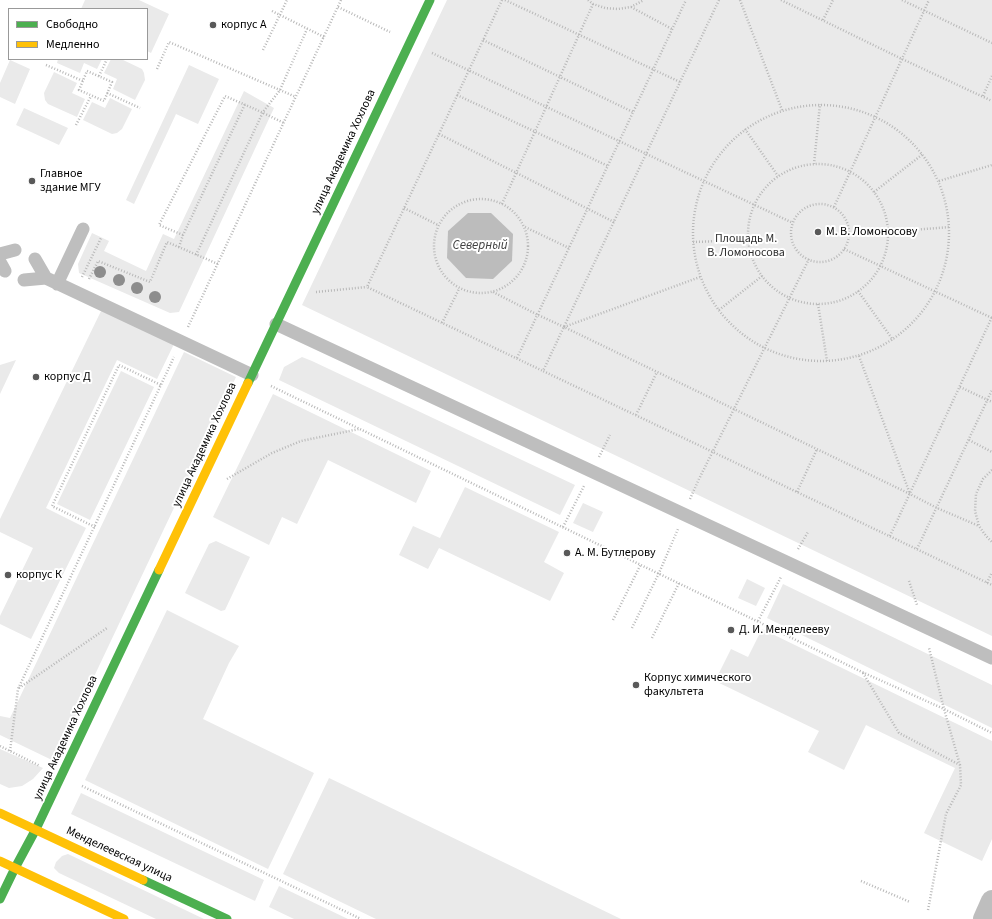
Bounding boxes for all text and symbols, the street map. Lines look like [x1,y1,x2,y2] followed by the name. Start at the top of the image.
[8,8,148,60] legend
[46,16,98,33] text: Свободно
[221,18,266,32] place label: корпус А
[208,20,218,30] marker: корпус А
[46,36,100,53] text: Медленно
[309,87,379,217] street label: улица Академика Хохлова
[40,167,101,195] place label: Главное здание МГУ
[27,176,37,186] marker: Главное здание МГУ
[826,225,917,239] place label: М. В. Ломоносову
[813,227,823,237] marker: М. В. Ломоносову
[707,232,785,260] park label: Площадь М. В. Ломоносова
[452,238,508,254] water label: Северный
[44,370,91,384] place label: корпус Д
[31,372,41,382] marker: корпус Д
[170,380,240,510] street label: улица Академика Хохлова
[575,546,656,560] place label: А. М. Бутлерову
[562,548,572,558] marker: А. М. Бутлерову
[16,568,62,582] place label: корпус К
[3,570,13,580] marker: корпус К
[739,623,829,637] place label: Д. И. Менделееву
[726,625,736,635] marker: Д. И. Менделееву
[644,671,751,699] place label: Корпус химического факультета
[31,673,101,803] street label: улица Академика Хохлова
[631,680,641,690] marker: Корпус химического факультета
[64,824,174,886] street label: Менделеевская улица

